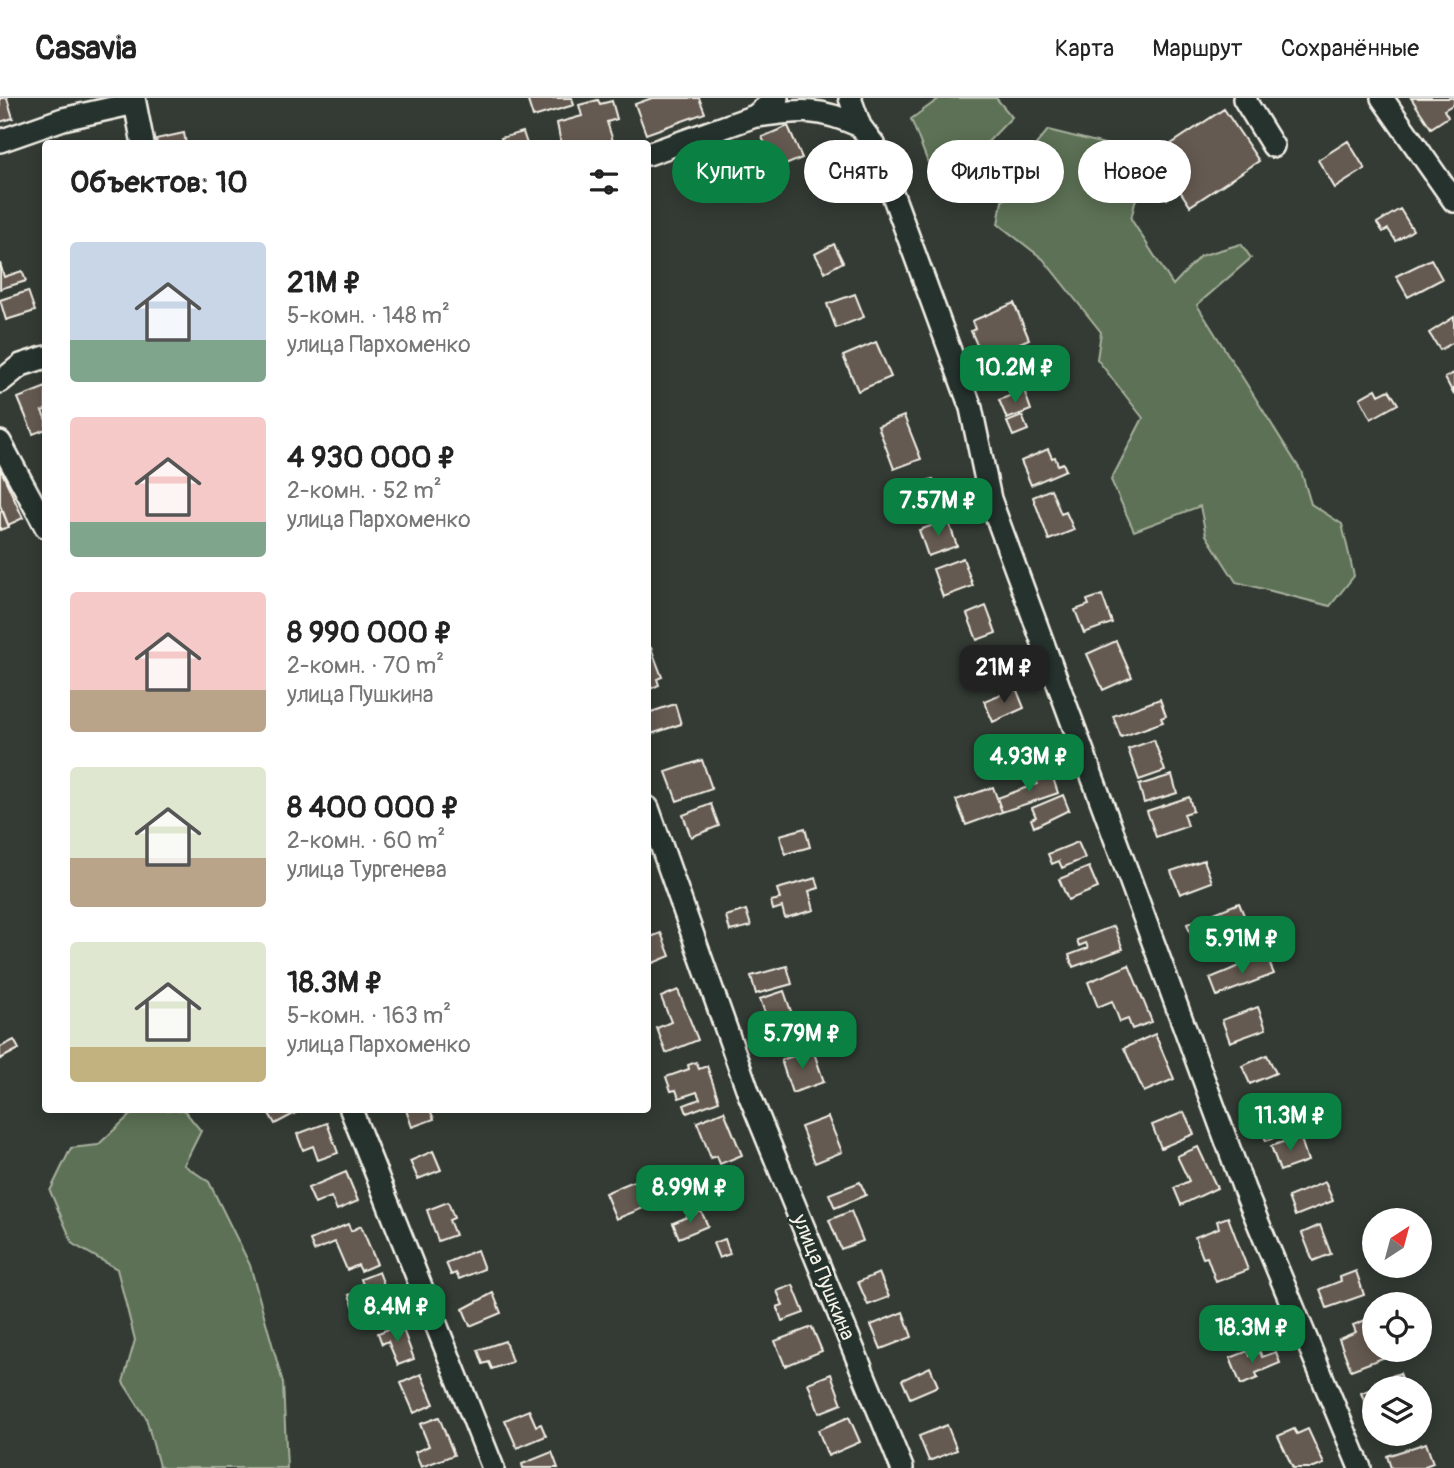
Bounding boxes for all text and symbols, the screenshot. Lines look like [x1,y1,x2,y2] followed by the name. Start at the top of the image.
[35,28,137,69] text: Casavia
[1055,34,1114,63] text: Карта
[1152,34,1243,63] text: Маршрут
[1281,34,1419,63] text: Сохранённые
[672,140,790,203] chip: Купить
[804,140,913,203] chip: Снять
[927,140,1064,203] chip: Фильтры
[1078,140,1191,203] chip: Новое
[585,163,623,201] icon: filters
[70,164,248,201] text: Объектов: 10
[287,264,362,301] text: 21M ₽
[126,270,210,354] icon: home
[287,301,450,330] text: 5-комн. · 148 m²
[287,330,471,359] text: улица Пархоменко
[950,345,1080,405] pin: 10.2M ₽
[976,353,1054,382] text: 10.2M ₽
[287,439,456,476] text: 4 930 000 ₽
[126,445,210,529] icon: home
[287,476,442,505] text: 2-комн. · 52 m²
[873,478,1003,538] pin: 7.57M ₽
[899,486,977,515] text: 7.57M ₽
[287,505,471,534] text: улица Пархоменко
[287,614,453,651] text: 8 990 000 ₽
[126,620,210,704] icon: home
[955,646,1053,705] pin: 21M ₽
[287,651,444,680] text: 2-комн. · 70 m²
[975,653,1033,682] text: 21M ₽
[287,680,433,709] text: улица Пушкина
[964,734,1094,794] pin: 4.93M ₽
[990,742,1068,771] text: 4.93M ₽
[287,789,460,826] text: 8 400 000 ₽
[126,795,210,879] icon: home
[287,826,445,855] text: 2-комн. · 60 m²
[287,855,447,884] text: улица Тургенева
[1177,916,1307,976] pin: 5.91M ₽
[1205,924,1279,953] text: 5.91M ₽
[287,964,383,1001] text: 18.3M ₽
[126,970,210,1054] icon: home
[287,1001,451,1030] text: 5-комн. · 163 m²
[737,1012,867,1071] pin: 5.79M ₽
[764,1019,840,1048] text: 5.79M ₽
[287,1030,471,1059] text: улица Пархоменко
[1225,1094,1355,1153] pin: 11.3M ₽
[1254,1101,1326,1130] text: 11.3M ₽
[625,1166,755,1225] pin: 8.99M ₽
[652,1173,728,1202] text: 8.99M ₽
[1362,1208,1432,1278] north arrow
[1362,1208,1432,1446] map controls
[786,1209,861,1344] street label: улица Пушкина
[340,1284,454,1344] pin: 8.4M ₽
[364,1292,430,1321] text: 8.4M ₽
[1362,1292,1432,1362] button: locate
[1187,1306,1317,1365] pin: 18.3M ₽
[1215,1313,1289,1342] text: 18.3M ₽
[1362,1376,1432,1446] button: layers

